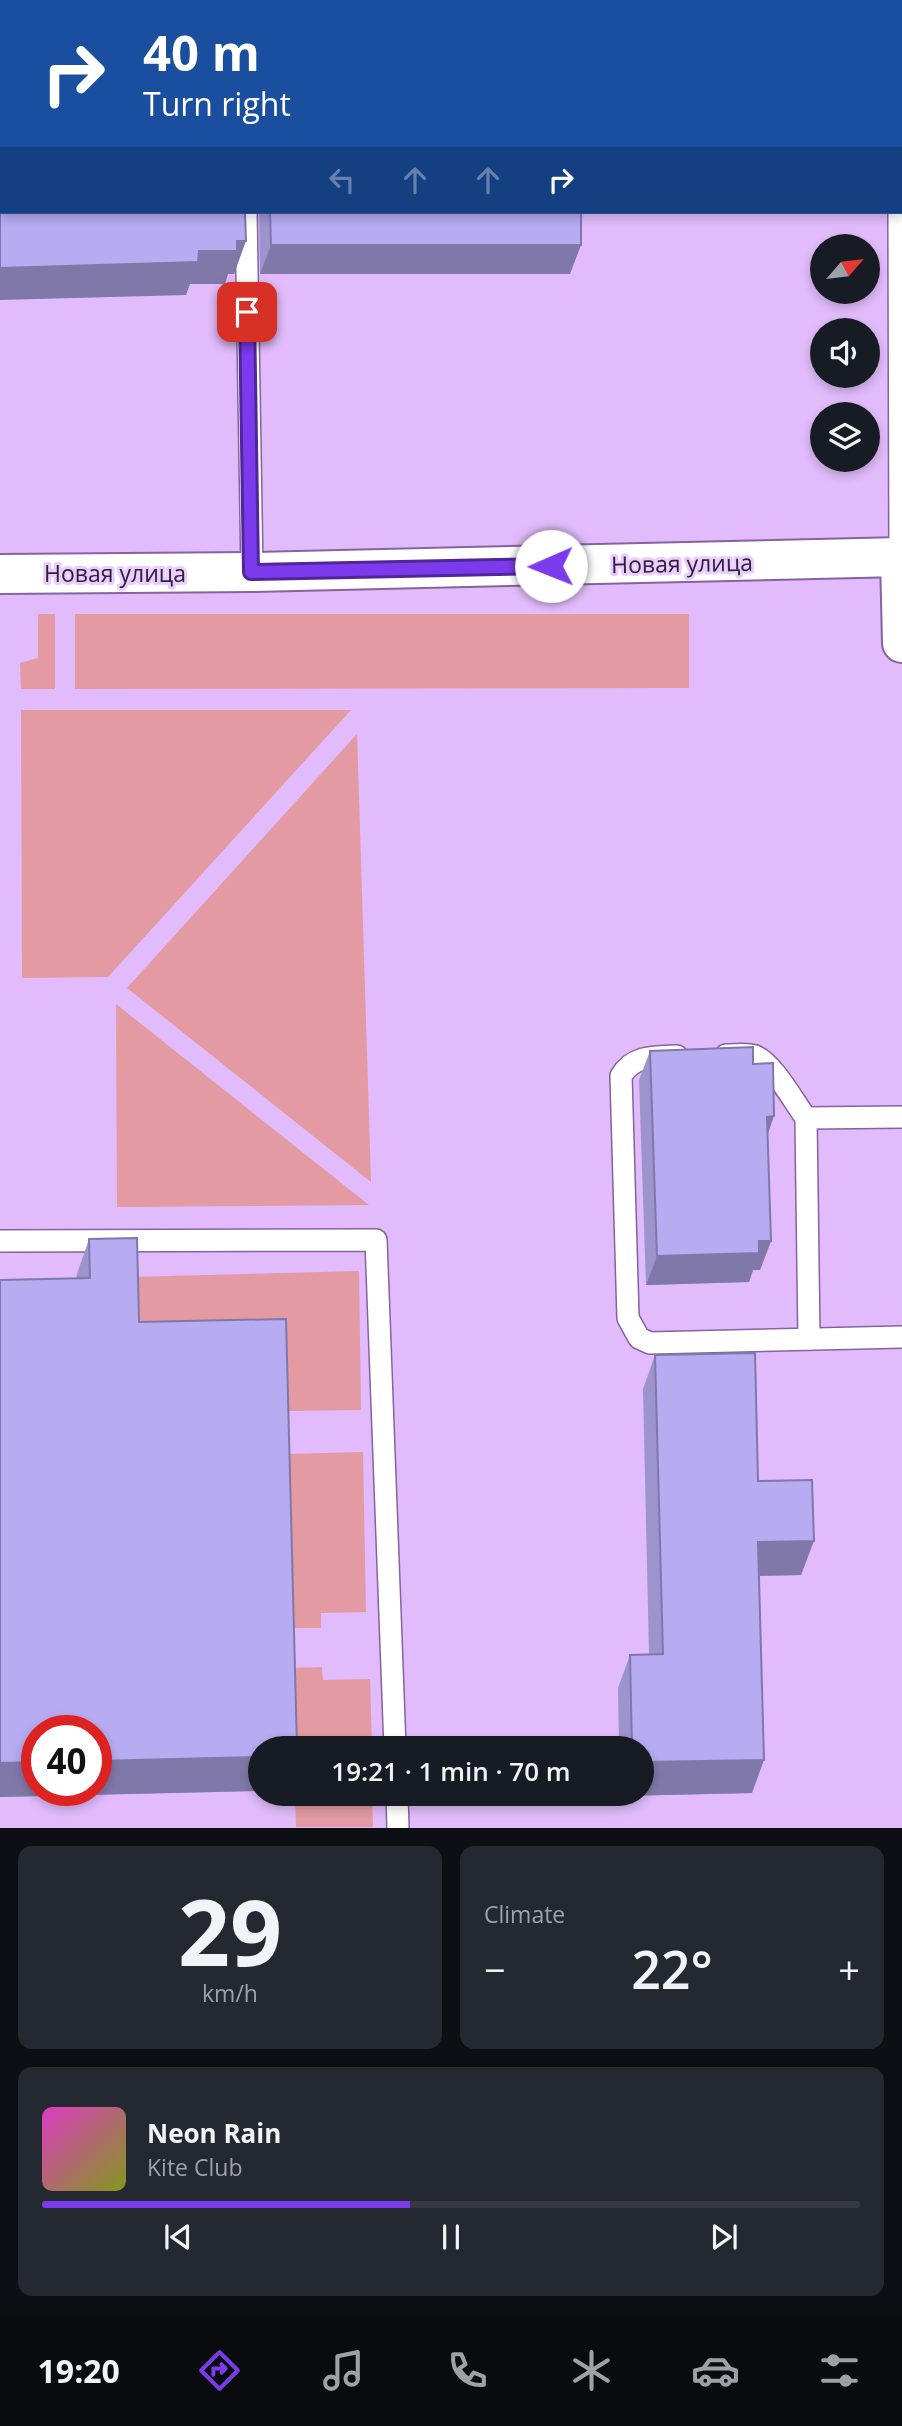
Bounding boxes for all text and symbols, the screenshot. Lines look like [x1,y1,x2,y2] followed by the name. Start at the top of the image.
[143,19,260,85] text: 40 m
[28,28,119,119] icon: right
[143,82,291,125] text: Turn right
[323,161,361,199] icon: left
[396,161,434,199] icon: ahead
[469,161,507,199] icon: ahead
[542,161,580,199] icon: right
[810,234,880,304] north arrow
[810,234,880,472] map controls
[217,282,277,342] pin
[228,293,266,331] icon: arrive
[810,318,880,388] button: sound
[810,402,880,472] button: layers
[514,529,588,603] position arrow
[611,546,753,580] street label: Новая улица
[44,557,186,589] street label: Новая улица
[21,1715,112,1806] speed limit sign: 40
[331,1753,571,1789] text: 19:21 · 1 min · 70 m
[178,1869,282,1993] text: 29
[484,1898,565,1930] text: Climate
[631,1933,713,2004] text: 22°
[484,1943,506,1995] text: −
[838,1943,860,1995] text: +
[202,1977,258,2009] text: km/h
[147,2115,281,2151] text: Neon Rain
[147,2151,242,2183] text: Kite Club
[159,2218,197,2256] icon: previous
[432,2218,470,2256] icon: pause
[705,2218,743,2256] icon: next
[195,2346,244,2395] icon: directions
[319,2346,368,2395] icon: music
[443,2346,492,2395] icon: phone
[567,2346,616,2395] icon: climate
[691,2346,740,2395] icon: car
[815,2346,864,2395] icon: filters
[38,2349,120,2392] text: 19:20

